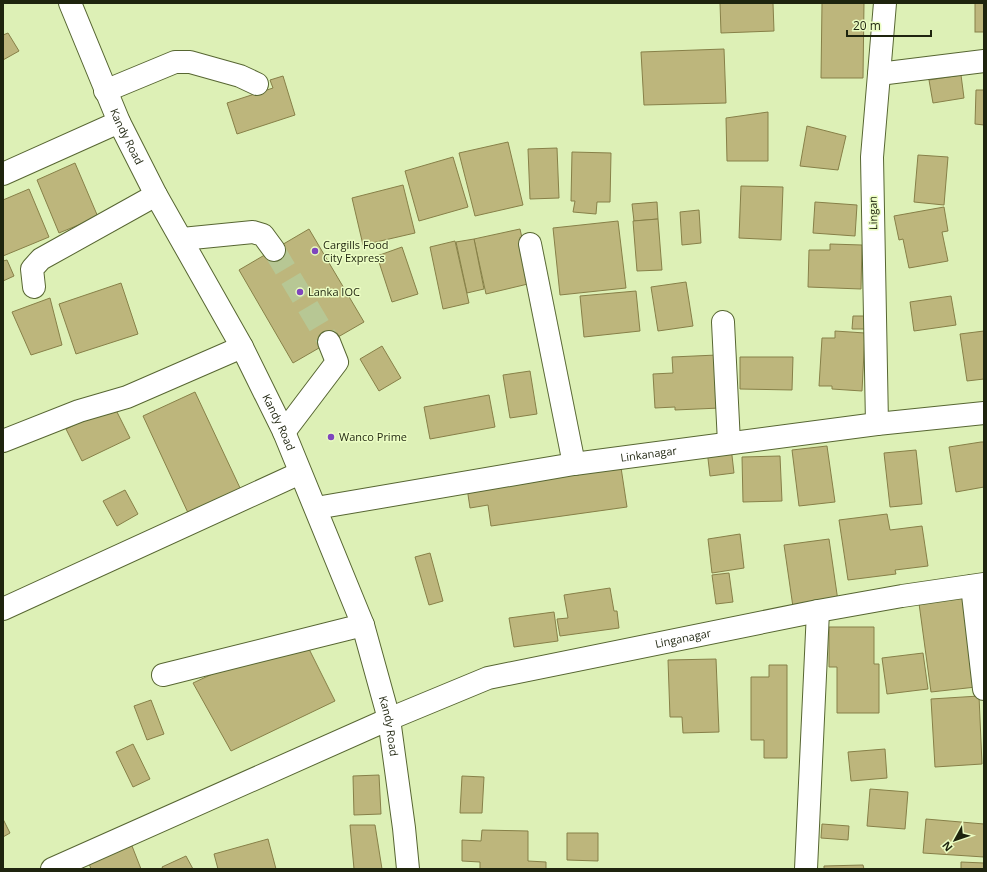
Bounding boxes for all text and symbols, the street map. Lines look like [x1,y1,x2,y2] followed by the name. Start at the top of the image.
[847,12,931,38] scale bar
[853,17,881,34] text: 20 m
[107,106,147,167] street label: Kandy Road
[865,196,880,230] street label: Lingan
[323,237,389,265] place label: Cargills Food City Express
[310,246,320,256] marker: Cargills Food City Express
[308,284,360,299] place label: Lanka IOC
[295,287,305,297] marker: Lanka IOC
[259,391,299,453] street label: Kandy Road
[339,429,407,444] place label: Wanco Prime
[326,432,336,442] marker: Wanco Prime
[619,442,678,465] street label: Linkanagar
[654,625,713,651] street label: Linganagar
[376,694,402,757] street label: Kandy Road
[935,820,975,860] north arrow
[938,838,956,855] text: N

